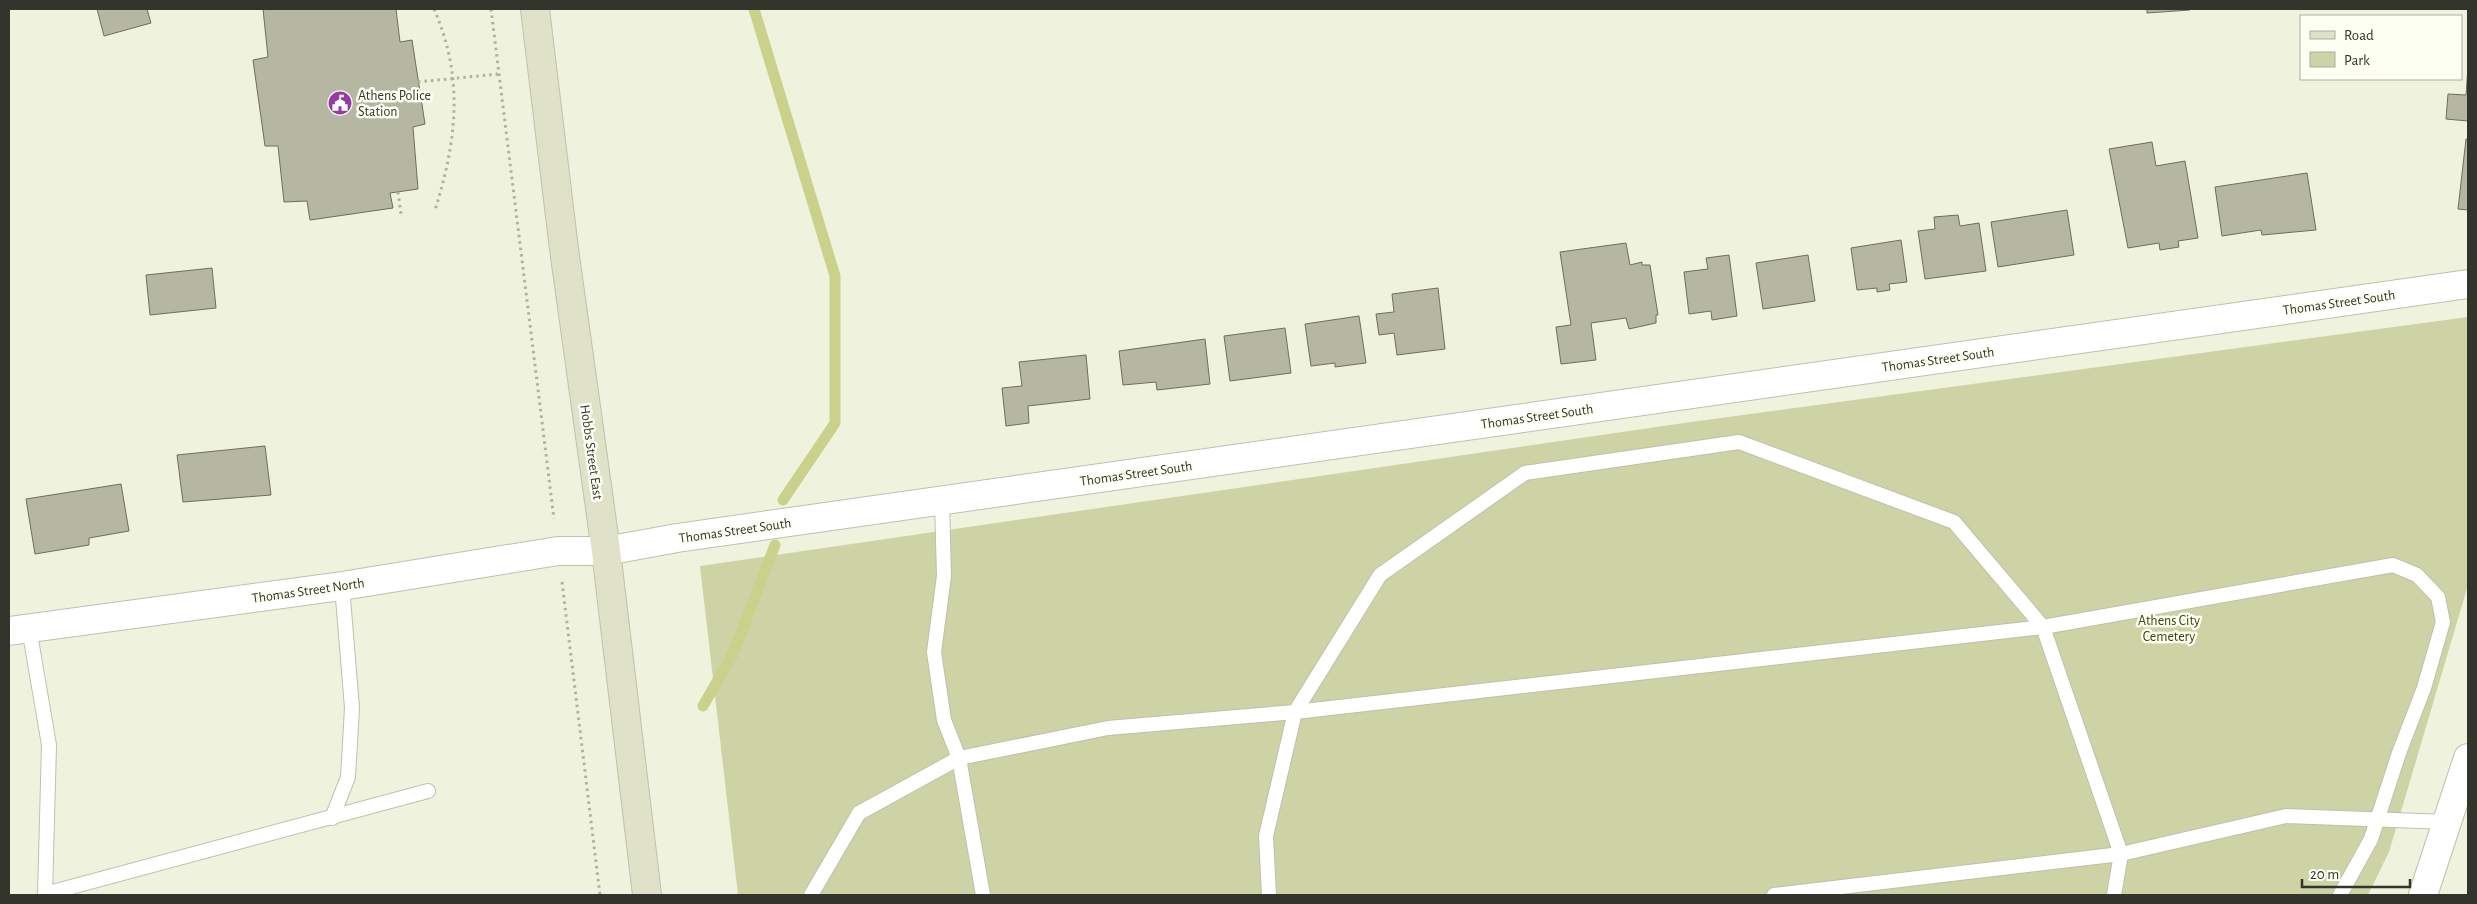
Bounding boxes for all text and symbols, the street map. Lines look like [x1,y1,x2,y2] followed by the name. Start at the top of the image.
[2300,15,2462,80] legend
[2344,28,2374,43] text: Road
[2344,53,2370,68] text: Park
[358,89,431,119] place label: Athens Police Station
[327,90,353,116] public building icon: Athens Police Station
[2282,288,2396,318] street label: Thomas Street South
[1881,345,1995,375] street label: Thomas Street South
[1480,402,1594,432] street label: Thomas Street South
[577,404,605,501] street label: Hobbs Street East
[1079,459,1193,489] street label: Thomas Street South
[678,516,792,546] street label: Thomas Street South
[251,576,365,606] street label: Thomas Street North
[2138,614,2200,644] park label: Athens City Cemetery
[2302,856,2410,888] scale bar
[2310,867,2339,882] text: 20 m

